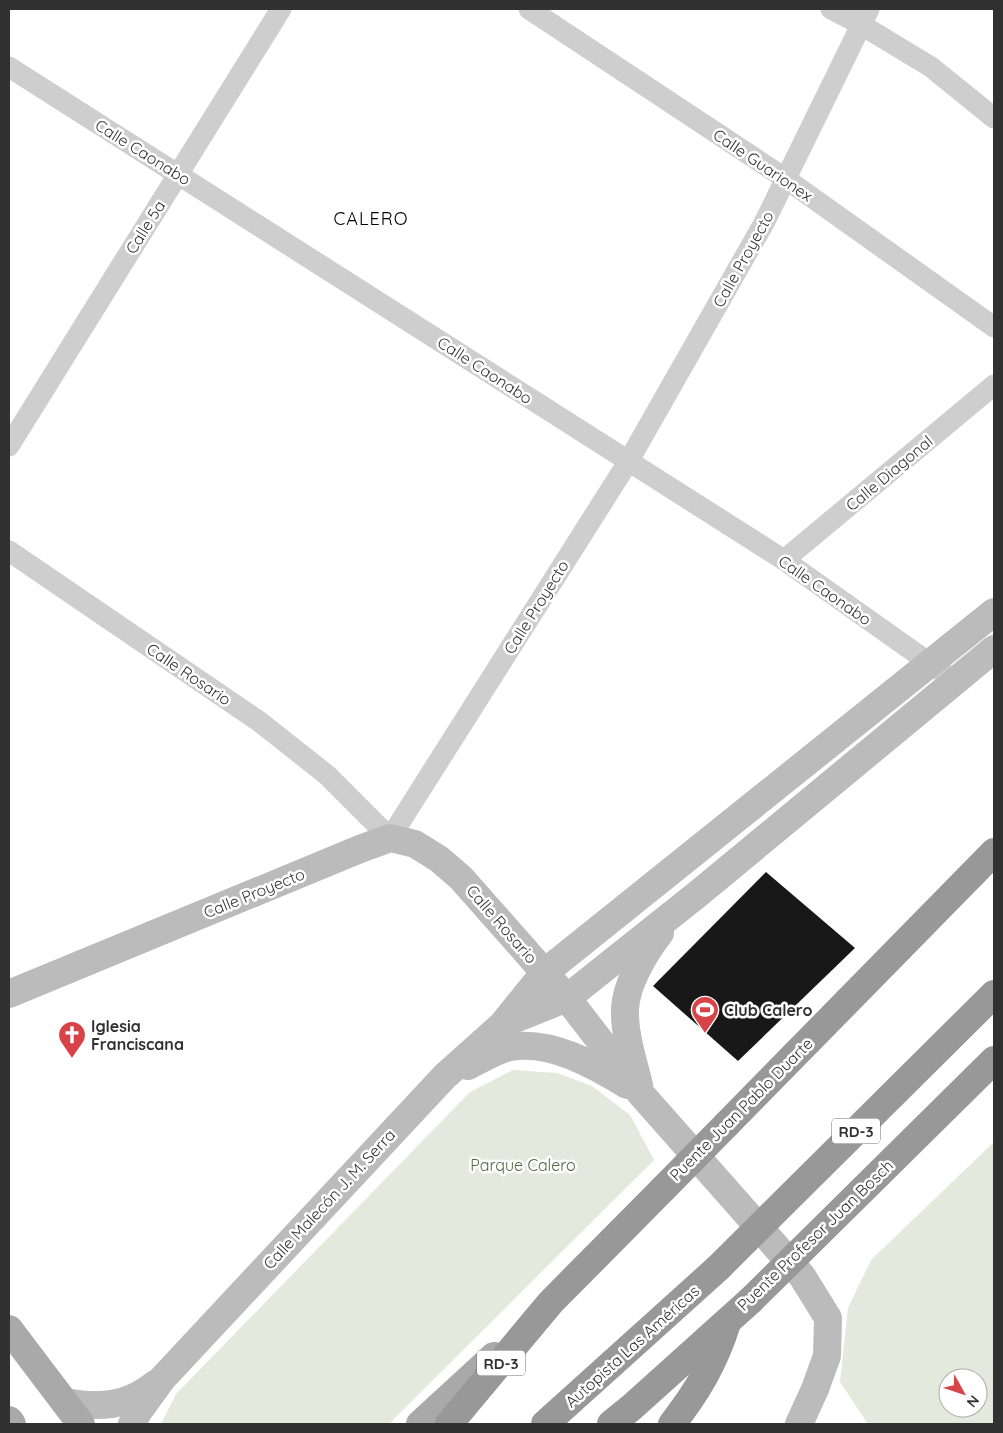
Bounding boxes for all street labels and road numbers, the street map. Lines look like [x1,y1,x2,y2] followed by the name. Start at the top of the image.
[92,115,194,189] street label: Calle Caonabo
[709,124,817,206] street label: Calle Guarionex
[121,197,169,257] street label: Calle 5a
[708,207,778,311] street label: Calle Proyecto
[434,332,536,408] street label: Calle Caonabo
[841,431,937,515] street label: Calle Diagonal
[775,551,875,629] street label: Calle Caonabo
[499,556,573,658] street label: Calle Proyecto
[143,638,235,710] street label: Calle Rosario
[201,864,307,922] street label: Calle Proyecto
[462,881,542,967] street label: Calle Rosario
[665,1033,817,1185] street label: Puente Juan Pablo Duarte
[832,1118,880,1144] road number: RD-3
[259,1125,399,1273] street label: Calle Malecón J. M. Serra
[733,1155,897,1315] street label: Puente Profesor Juan Bosch
[561,1281,703,1411] street label: Autopista Las Américas
[477,1350,525,1376] road number: RD-3

